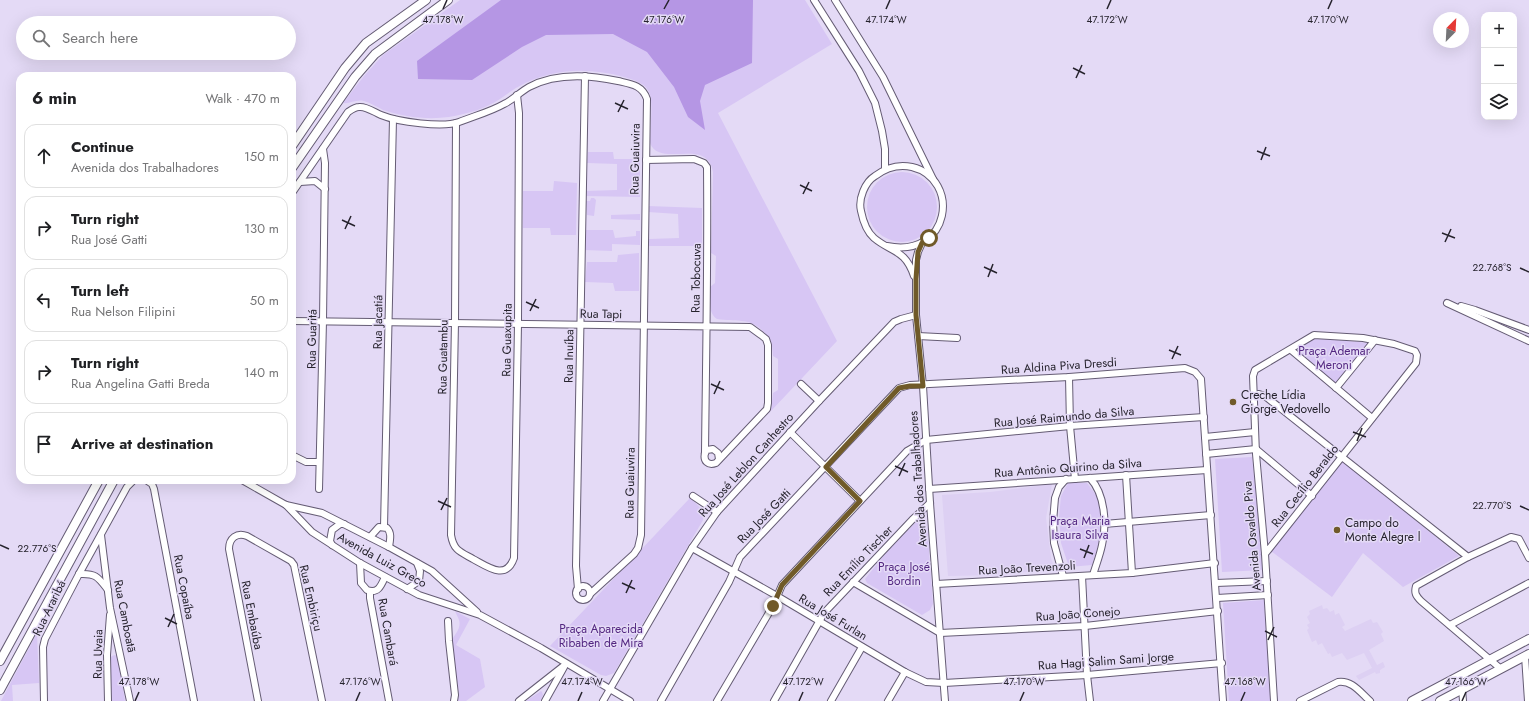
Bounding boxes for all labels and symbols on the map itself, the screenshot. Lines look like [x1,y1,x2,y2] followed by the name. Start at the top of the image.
[423,12,464,27] text: 47.178°W
[643,12,685,27] text: 47.176°W
[865,12,907,27] text: 47.174°W
[1086,12,1128,27] text: 47.172°W
[1307,12,1349,27] text: 47.170°W
[1433,12,1469,48] north arrow
[625,123,645,195] street label: Rua Guaiuvira
[920,229,938,247] route start
[686,243,706,313] street label: Rua Tobocuva
[1472,260,1512,275] text: 22.768°S
[369,294,387,349] street label: Rua Jacatiá
[497,303,517,377] street label: Rua Guaxupita
[580,305,622,323] street label: Rua Tapi
[302,309,322,369] street label: Rua Guaritá
[433,319,453,395] street label: Rua Guatambu
[560,329,578,383] street label: Rua Inuíba
[1298,342,1371,374] park label: Praça Ademar Meroni
[1000,353,1118,379] street label: Rua Aldina Piva Dresdi
[1241,386,1331,418] place label: Creche Lídia Giorge Vedovello
[1228,397,1238,407] marker: Creche Lídia Giorge Vedovello
[993,402,1135,432] street label: Rua José Raimundo da Silva
[694,408,798,521] street label: Rua José Leblon Canhestro
[904,410,932,548] street label: Avenida dos Trabalhadores
[1267,440,1343,531] street label: Rua Cecílio Beraldo
[620,447,640,519] street label: Rua Guaiuvira
[994,454,1143,482] street label: Rua Antônio Quirino da Silva
[1238,480,1266,592] street label: Avenida Osvaldo Piva
[733,484,795,548] street label: Rua José Gatti
[1472,498,1512,513] text: 22.770°S
[1050,512,1110,544] park label: Praça Maria Isaura Silva
[1345,514,1420,546] place label: Campo do Monte Alegre l
[819,521,898,601] street label: Rua Emílio Tischer
[1332,525,1342,535] marker: Campo do Monte Alegre l
[334,528,430,592] street label: Avenida Luiz Greco
[18,541,57,556] text: 22.776°S
[169,553,199,621] street label: Rua Copaíba
[978,556,1076,580] street label: Rua João Trevenzoli
[878,558,930,590] park label: Praça José Bordin
[295,563,327,633] street label: Rua Embiriçu
[28,577,70,639] street label: Rua Araribá
[109,578,141,654] street label: Rua Camboatã
[236,579,268,651] street label: Rua Embaúba
[795,589,871,645] street label: Rua José Furlan
[373,597,403,667] street label: Rua Cambará
[764,597,782,615] route end
[1035,602,1121,626] street label: Rua João Conejo
[559,620,644,652] park label: Praça Aparecida Ribaben de Mira
[89,629,107,679] street label: Rua Uvaia
[1037,647,1175,675] street label: Rua Hagi Salim Sami Jorge
[119,674,160,689] text: 47.178°W
[339,674,381,689] text: 47.176°W
[561,674,603,689] text: 47.174°W
[782,674,824,689] text: 47.172°W
[1003,674,1045,689] text: 47.170°W
[1224,674,1266,689] text: 47.168°W
[1445,674,1487,689] text: 47.166°W

